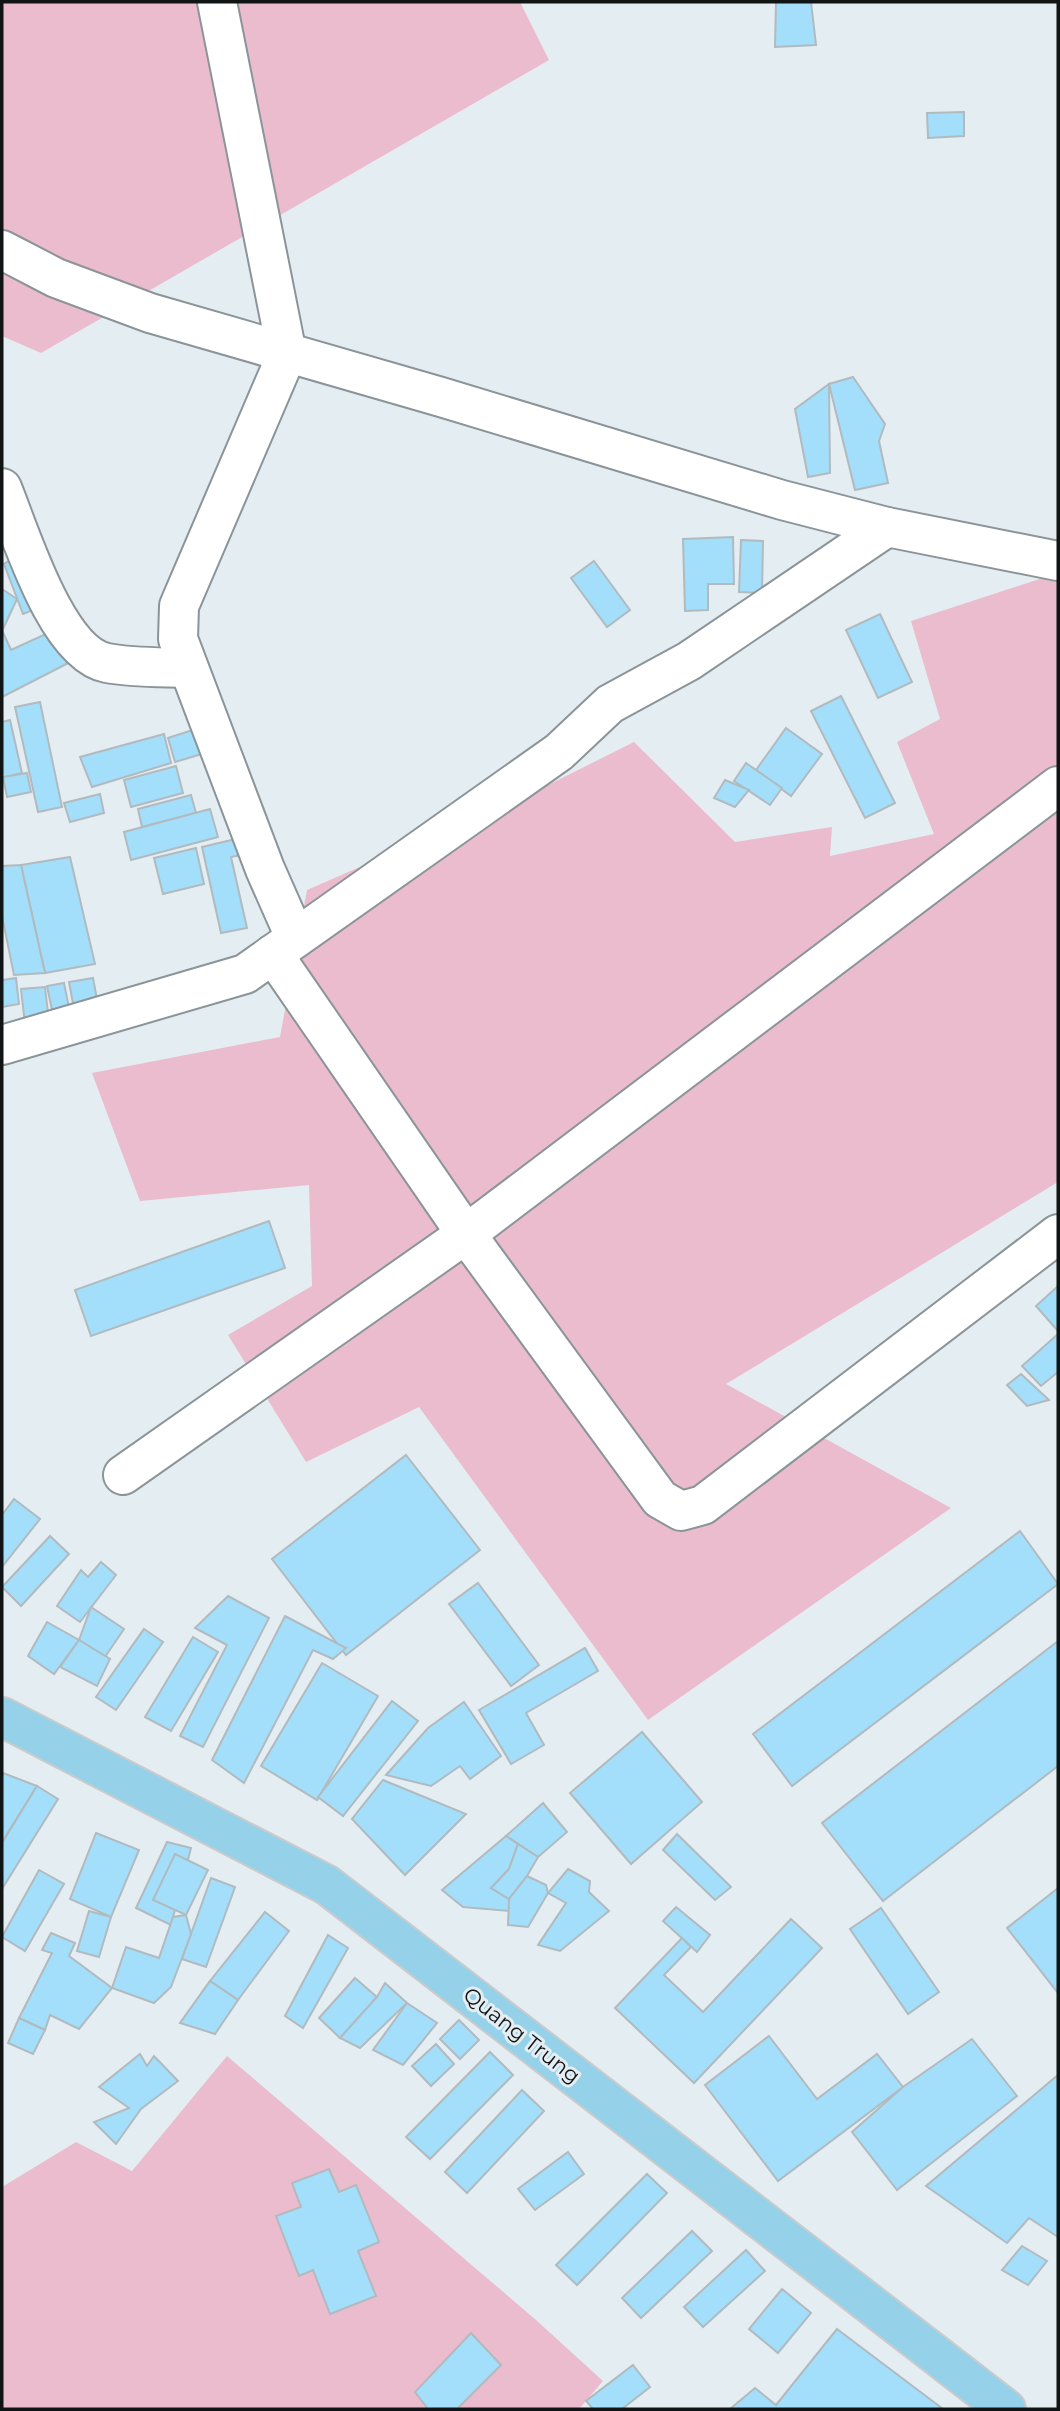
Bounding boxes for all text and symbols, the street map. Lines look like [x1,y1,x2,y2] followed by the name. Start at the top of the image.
[459,1982,585,2088] street label: Quang Trung

